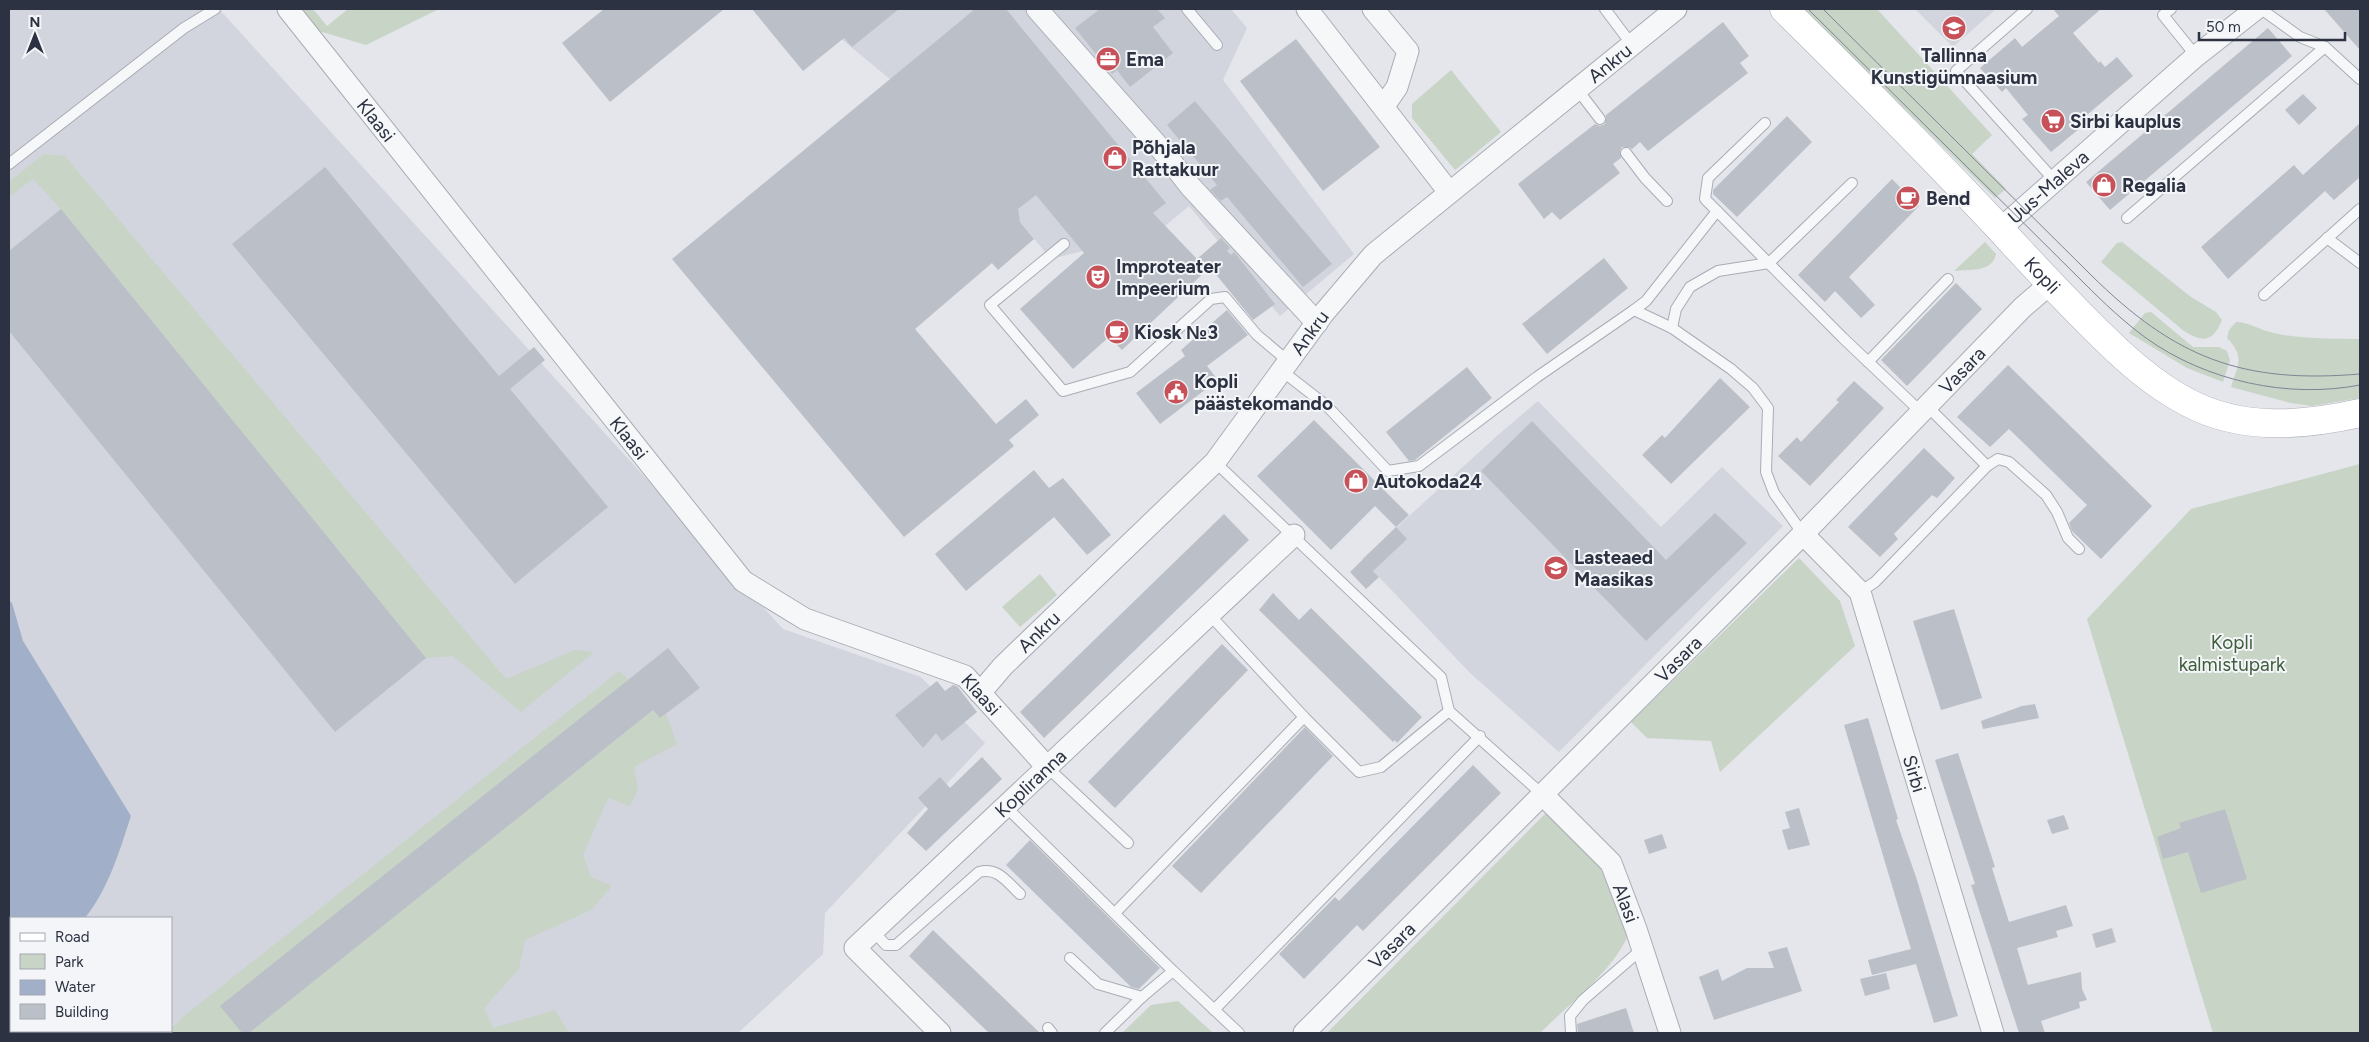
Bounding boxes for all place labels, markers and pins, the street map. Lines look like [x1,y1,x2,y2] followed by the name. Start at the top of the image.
[1941,15,1967,41] school or university icon: Tallinna Kunstigümnaasium
[1871,44,2037,89] place label: Tallinna Kunstigümnaasium
[1095,46,1121,72] office icon: Ema
[1126,48,1164,71] place label: Ema
[2040,108,2066,134] supermarket icon: Sirbi kauplus
[2070,110,2181,133] place label: Sirbi kauplus
[1132,136,1219,181] place label: Põhjala Rattakuur
[1102,145,1128,171] shop icon: Põhjala Rattakuur
[2091,172,2117,198] shop icon: Regalia
[2122,174,2186,197] place label: Regalia
[1895,185,1921,211] cafe icon: Bend
[1926,187,1970,210] place label: Bend
[1116,255,1221,300] place label: Improteater Impeerium
[1085,264,1111,290] theatre icon: Improteater Impeerium
[1104,319,1130,345] cafe icon: Kiosk №3
[1134,321,1218,344] place label: Kiosk №3
[1194,370,1333,415] place label: Kopli päästekomando
[1163,379,1189,405] public building icon: Kopli päästekomando
[1343,468,1369,494] shop icon: Autokoda24
[1374,470,1482,493] place label: Autokoda24
[1574,546,1653,591] place label: Lasteaed Maasikas
[1543,555,1569,581] school or university icon: Lasteaed Maasikas

